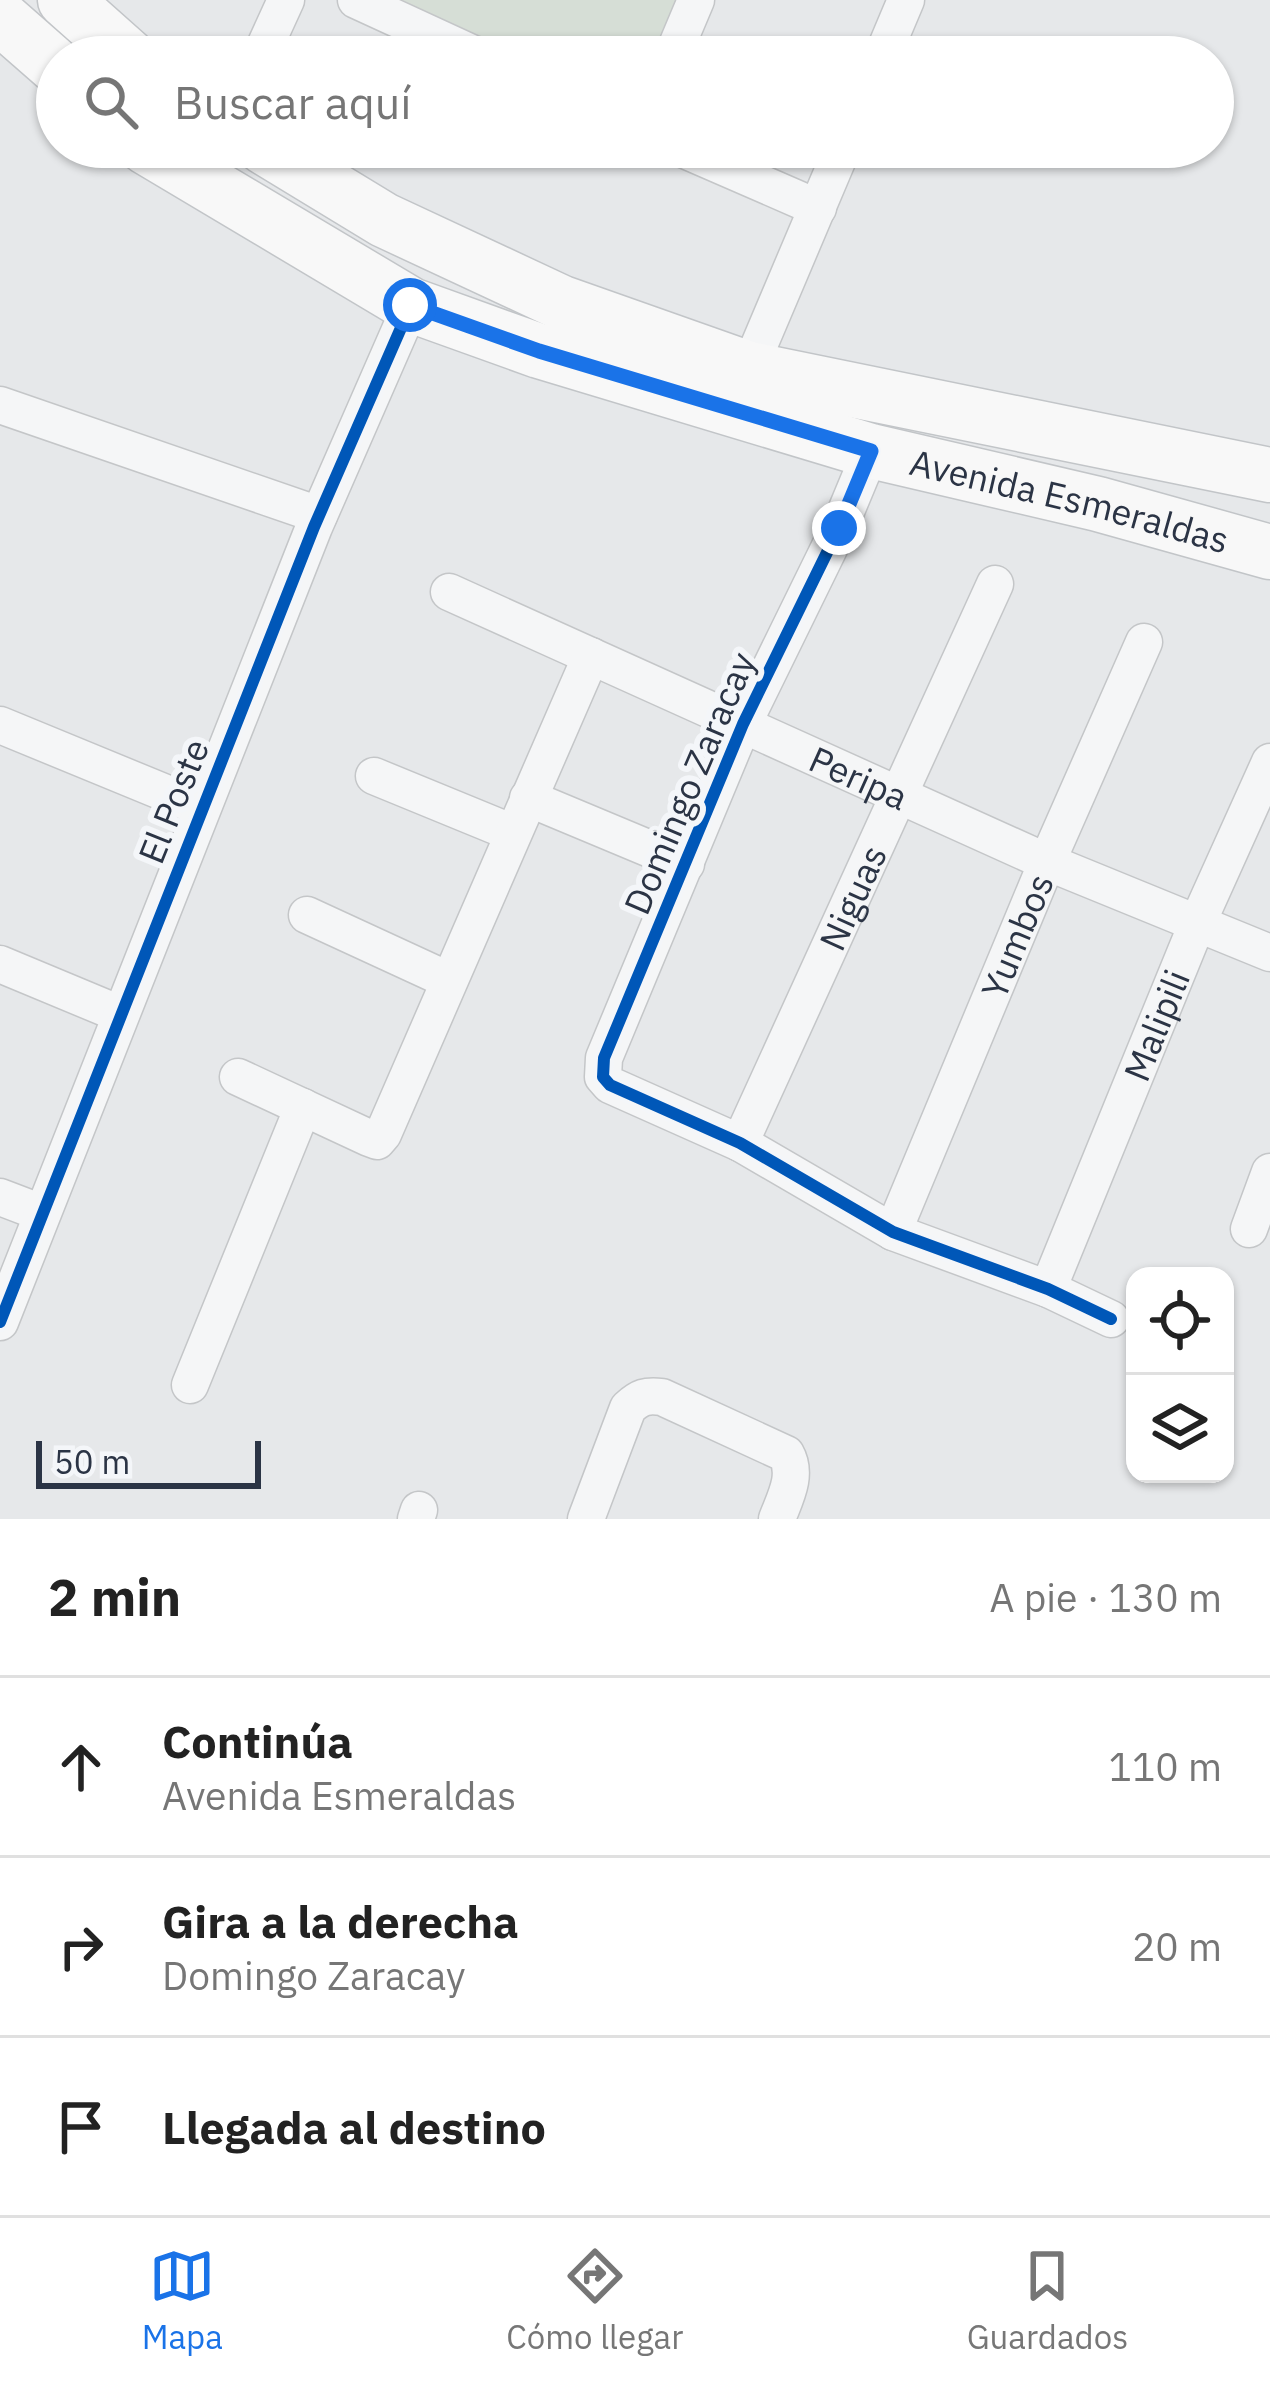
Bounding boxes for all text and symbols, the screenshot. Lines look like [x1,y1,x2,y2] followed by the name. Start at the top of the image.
[36,36,1234,168] search box
[78,69,144,135] icon: search
[174,73,412,131] text: Buscar aquí
[383,278,437,332] route start
[906,437,1235,563] street label: Avenida Esmeraldas
[812,501,866,555] route end
[613,645,765,921] street label: Domingo Zaracay
[127,732,219,870] street label: El Poste
[802,735,916,820] street label: Peripa
[808,837,896,957] street label: Niguas
[970,866,1063,1005] street label: Yumbos
[1112,963,1199,1088] street label: Malipili
[1126,1267,1234,1483] map controls
[1126,1267,1234,1375] button: locate
[1126,1375,1234,1483] button: layers
[36,1435,261,1488] scale bar
[54,1440,130,1483] text: 50 m
[48,1564,181,1630] text: 2 min
[989,1572,1222,1623] text: A pie · 130 m
[162,1712,353,1770] text: Continúa
[48,1734,114,1800] icon: ahead
[1109,1741,1222,1792] text: 110 m
[162,1770,516,1821] text: Avenida Esmeraldas
[162,1892,519,1950] text: Gira a la derecha
[48,1914,114,1980] icon: right
[1132,1921,1222,1972] text: 20 m
[162,1950,466,2001] text: Domingo Zaracay
[48,2094,114,2160] icon: arrive
[162,2098,546,2156] text: Llegada al destino
[142,2243,223,2358] tab: Mapa
[506,2243,683,2358] tab: Cómo llegar
[967,2243,1128,2358] tab: Guardados

